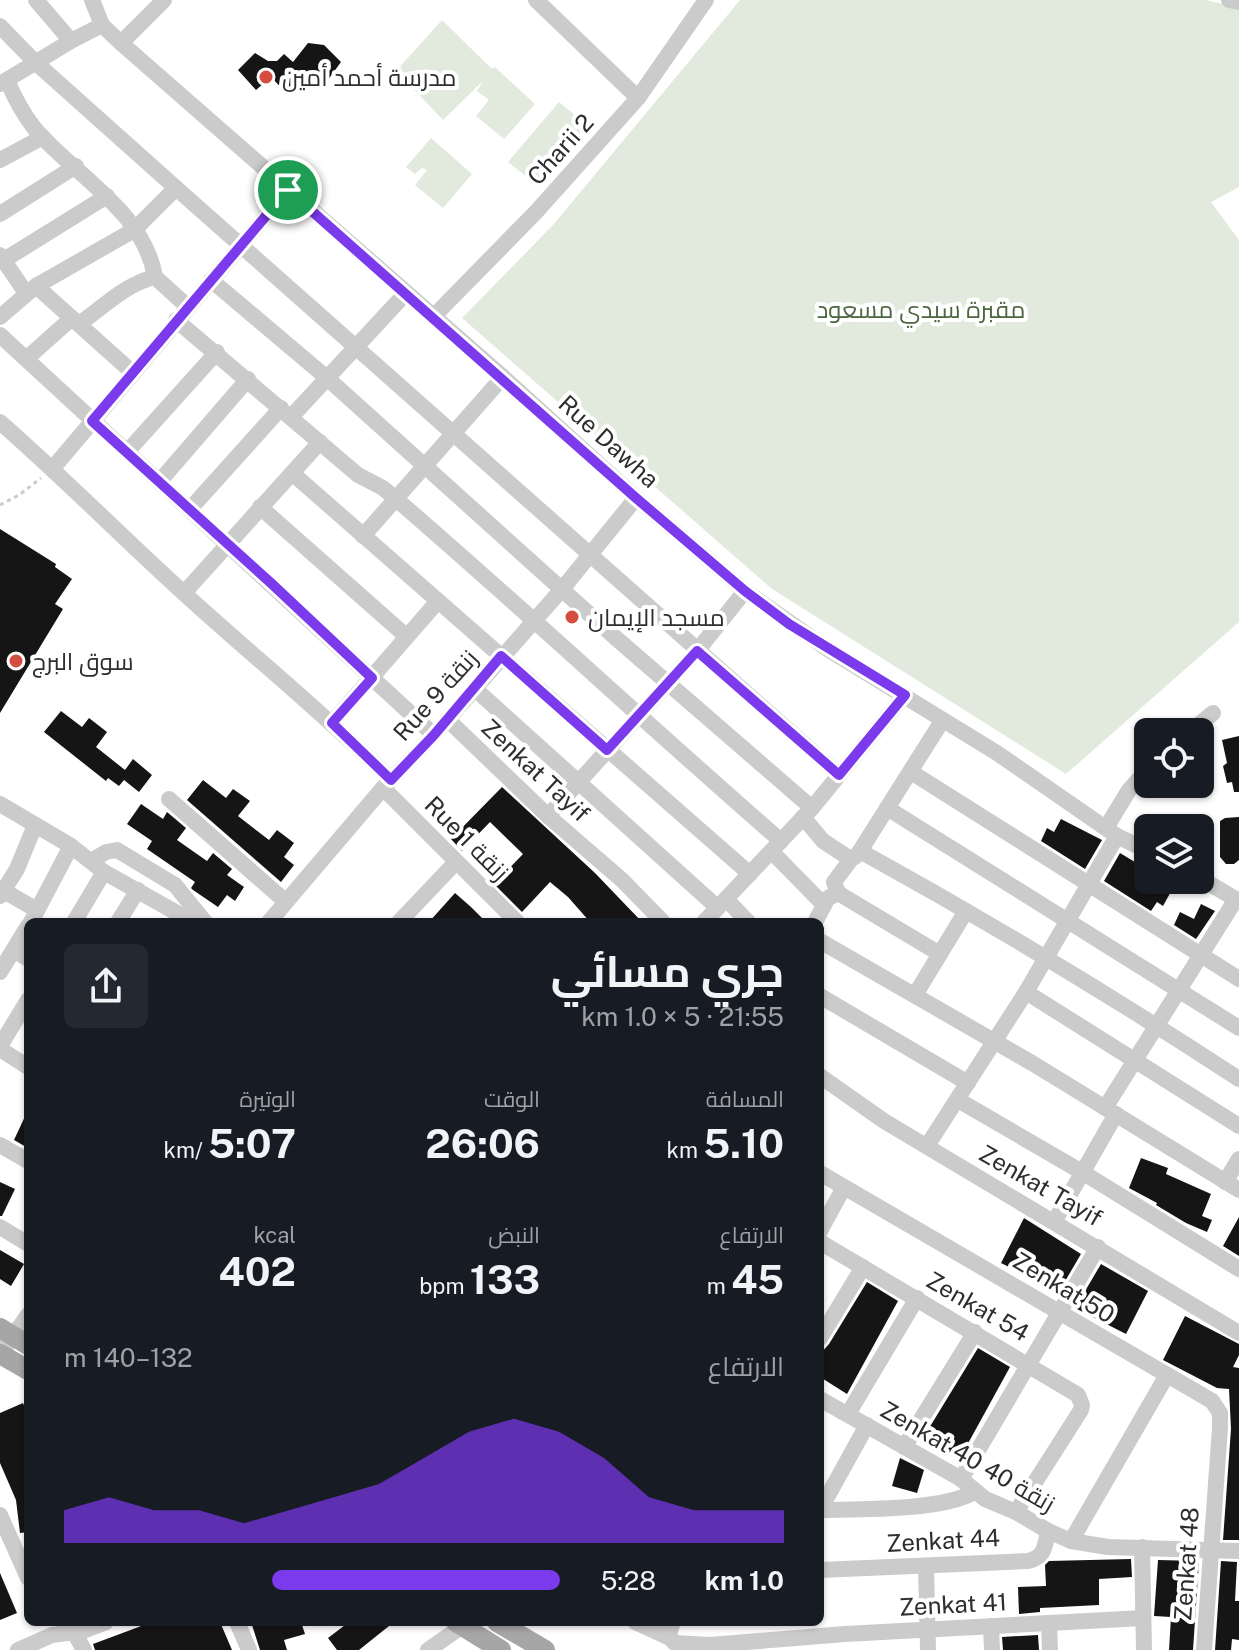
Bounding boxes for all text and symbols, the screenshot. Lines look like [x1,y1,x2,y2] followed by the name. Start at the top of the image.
[282,62,456,92] place label: مدرسة أحمد أمين
[257,68,275,86] marker: مدرسة أحمد أمين
[521,108,599,190] street label: Charii 2
[254,156,322,224] pin
[266,168,310,212] icon: arrive
[817,295,1025,328] park label: مقبرة سيدي مسعود
[553,389,665,493] street label: Rue Dawha
[588,603,725,633] place label: مسجد الإيمان
[563,608,581,626] marker: مسجد الإيمان
[387,644,483,746] street label: Rue 9 زنقة
[32,647,134,678] place label: سوق البرج
[7,652,25,670] marker: سوق البرج
[476,713,596,827] street label: Zenkat Tayif
[1134,718,1214,894] map controls
[1134,718,1214,798] button: locate
[419,790,515,886] street label: Rue 1 زنقة
[1134,814,1214,894] button: layers
[64,944,148,1028] button: share
[551,945,784,997] text: جري مسائي
[581,1001,784,1032] text: 21:55 · 5 × 1.0 km
[240,1086,296,1112] text: الوتيرة
[484,1086,540,1112] text: الوقت
[706,1086,784,1112] text: المسافة
[208,1120,296,1167] text: 5:07
[425,1120,540,1167] text: 26:06
[703,1120,784,1167] text: 5.10
[164,1137,208,1163] text: /km
[667,1137,703,1163] text: km
[974,1139,1108,1231] street label: Zenkat Tayif
[254,1222,296,1248] text: kcal
[488,1222,540,1248] text: النبض
[720,1222,784,1248] text: الارتفاع
[1008,1246,1120,1328] street label: Zenkat 50
[219,1248,296,1295] text: 402
[470,1256,540,1303] text: 133
[731,1256,784,1303] text: 45
[922,1265,1034,1347] street label: Zenkat 54
[419,1273,470,1299] text: bpm
[707,1273,731,1299] text: m
[64,1342,193,1373] text: 132–140 m
[708,1351,784,1382] text: الارتفاع
[876,1395,1060,1517] street label: Zenkat 40 زنقة 40
[1168,1506,1204,1622] street label: Zenkat 48
[886,1523,1000,1557] street label: Zenkat 44
[601,1565,656,1596] text: 5:28
[705,1565,784,1596] text: 1.0 km
[898,1587,1008,1621] street label: Zenkat 41

